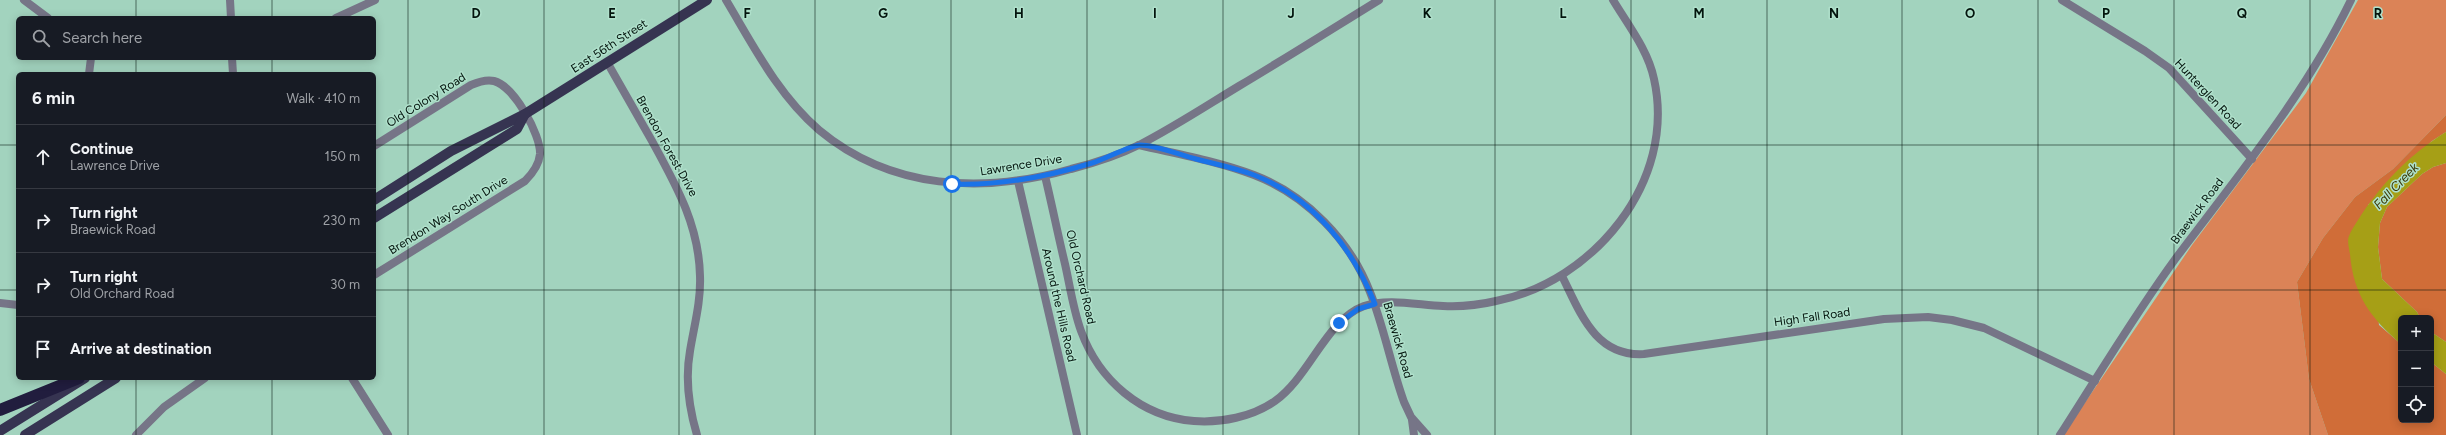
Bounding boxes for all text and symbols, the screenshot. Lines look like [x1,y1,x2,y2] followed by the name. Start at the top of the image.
[471,6,481,21] text: D
[608,6,616,21] text: E
[743,6,751,21] text: F
[878,6,888,21] text: G
[1014,6,1024,21] text: H
[1153,6,1157,21] text: I
[1287,6,1295,21] text: J
[1423,6,1432,21] text: K
[1560,6,1567,21] text: L
[1693,6,1705,21] text: M
[1829,6,1839,21] text: N
[1965,6,1975,21] text: O
[2102,6,2110,21] text: P
[2237,6,2247,21] text: Q
[2374,6,2383,21] text: R
[16,16,376,60] search box
[568,16,650,76] street label: East 56th Street
[30,27,52,49] icon: search
[62,29,142,47] text: Search here
[2172,56,2244,132] street label: Hunterglen Road
[384,70,468,130] street label: Old Colony Road
[32,88,75,108] text: 6 min
[286,91,360,106] text: Walk · 410 m
[633,93,701,199] street label: Brendon Forest Drive
[70,140,133,158] text: Continue
[32,146,54,168] icon: ahead
[325,149,360,164] text: 150 m
[979,152,1063,178] street label: Lawrence Drive
[70,158,160,173] text: Lawrence Drive
[2370,159,2422,212] water label: Fall Creek
[386,172,510,257] street label: Brendon Way South Drive
[943,175,961,193] route start
[2168,175,2226,247] street label: Braewick Road
[70,204,138,222] text: Turn right
[32,210,54,232] icon: right
[323,213,360,228] text: 230 m
[70,222,156,237] text: Braewick Road
[1063,229,1099,325] street label: Old Orchard Road
[1039,247,1079,363] street label: Around the Hills Road
[70,268,138,286] text: Turn right
[32,274,54,296] icon: right
[330,277,360,292] text: 30 m
[70,286,174,301] text: Old Orchard Road
[1380,300,1416,380] street label: Braewick Road
[1773,305,1851,329] street label: High Fall Road
[1330,314,1348,332] route end
[2398,315,2434,423] map controls
[2398,315,2434,351] button: +
[32,338,54,360] icon: arrive
[70,340,211,358] text: Arrive at destination
[2398,351,2434,387] button: −
[2398,387,2434,423] button: locate

